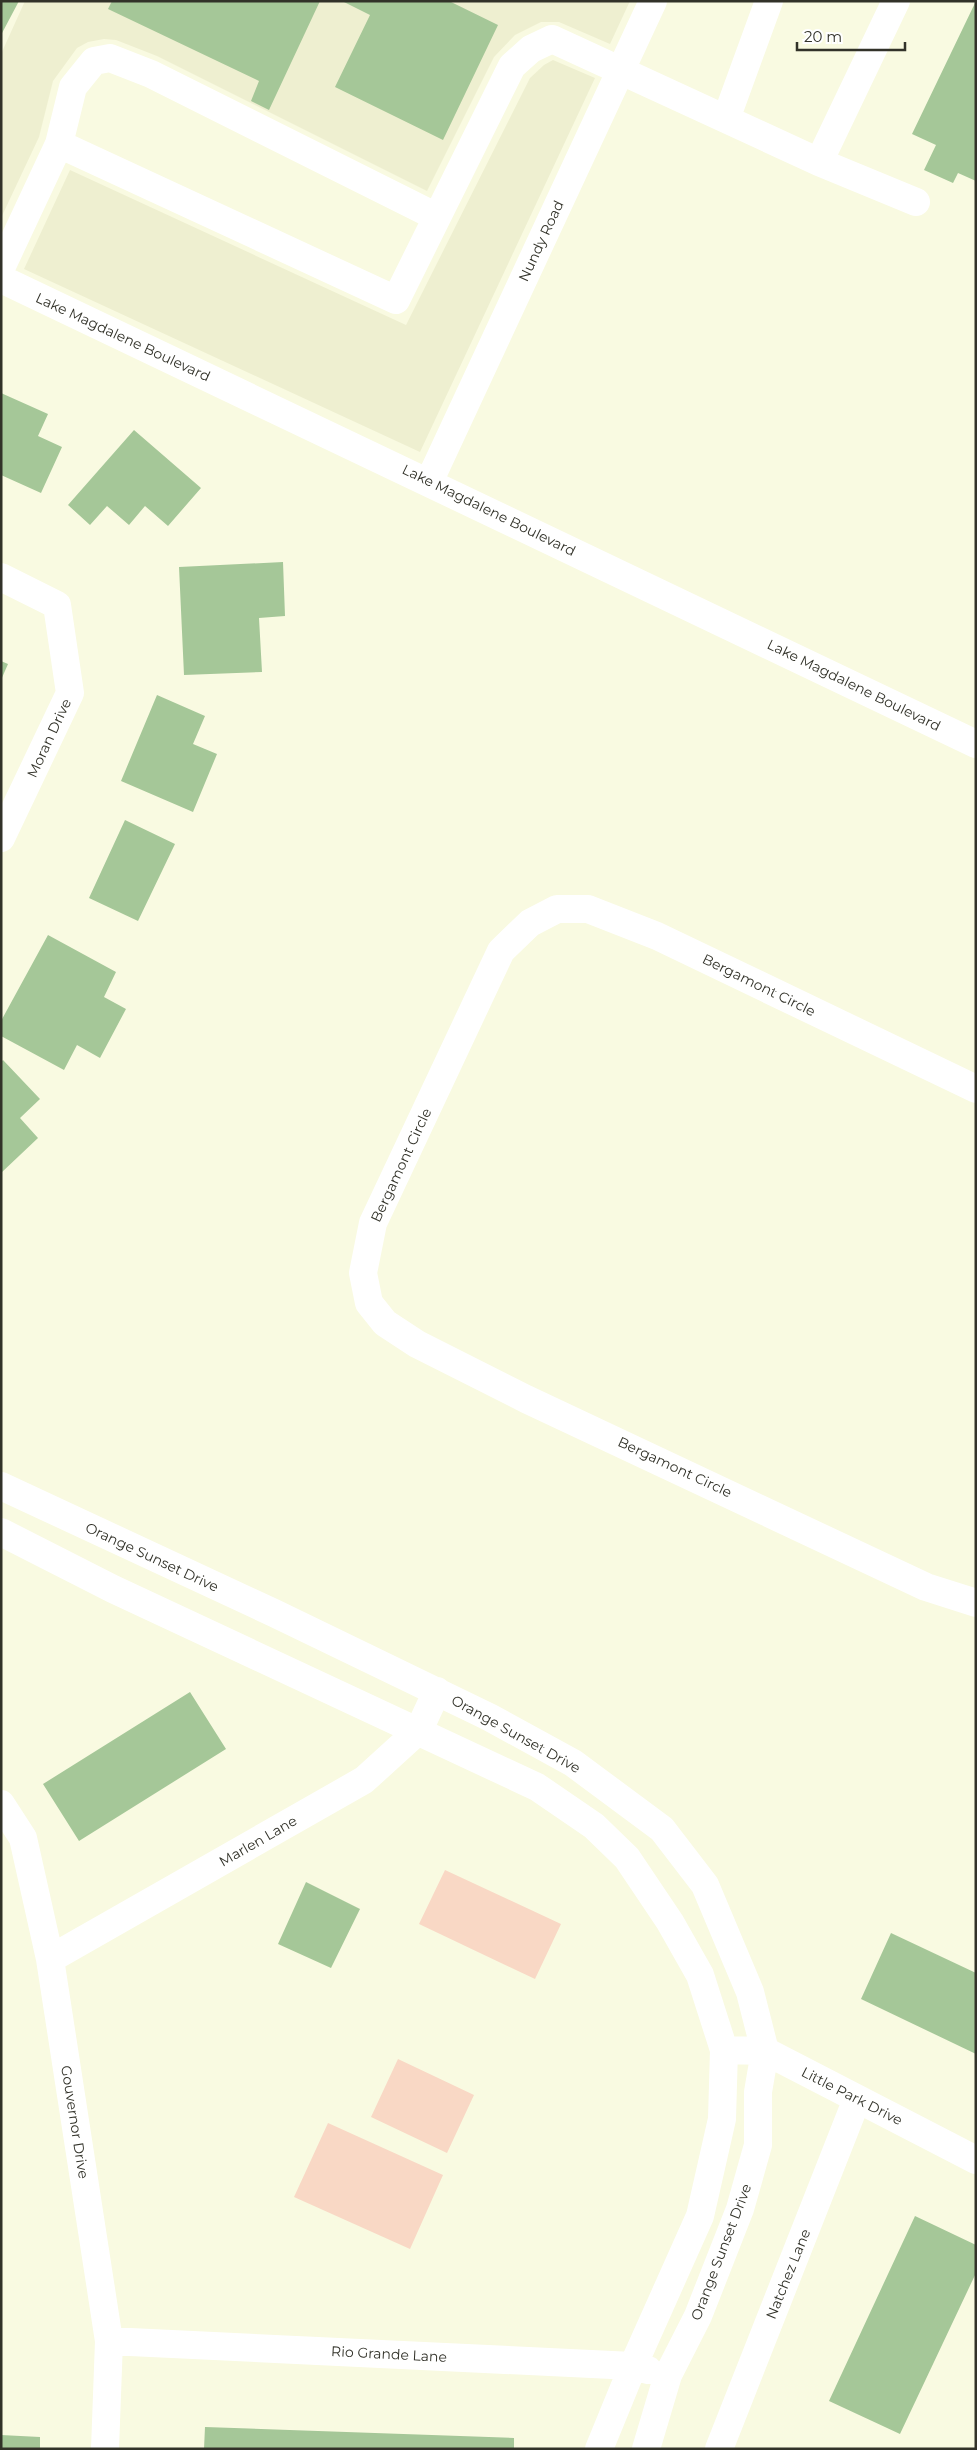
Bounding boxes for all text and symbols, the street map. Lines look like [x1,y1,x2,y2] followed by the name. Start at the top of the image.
[797,20,904,52] scale bar
[804,27,842,46] text: 20 m
[514,198,568,284] street label: Nundy Road
[33,289,213,385] street label: Lake Magdalene Boulevard
[399,460,579,560] street label: Lake Magdalene Boulevard
[764,635,944,735] street label: Lake Magdalene Boulevard
[23,696,75,780] street label: Moran Drive
[699,950,819,1020] street label: Bergamont Circle
[367,1105,435,1225] street label: Bergamont Circle
[615,1433,735,1501] street label: Bergamont Circle
[82,1518,222,1596] street label: Orange Sunset Drive
[448,1691,584,1777] street label: Orange Sunset Drive
[216,1811,300,1871] street label: Marlen Lane
[798,2063,906,2129] street label: Little Park Drive
[57,2064,93,2180] street label: Gouvernor Drive
[687,2181,755,2323] street label: Orange Sunset Drive
[762,2226,814,2322] street label: Natchez Lane
[331,2342,447,2366] street label: Rio Grande Lane

